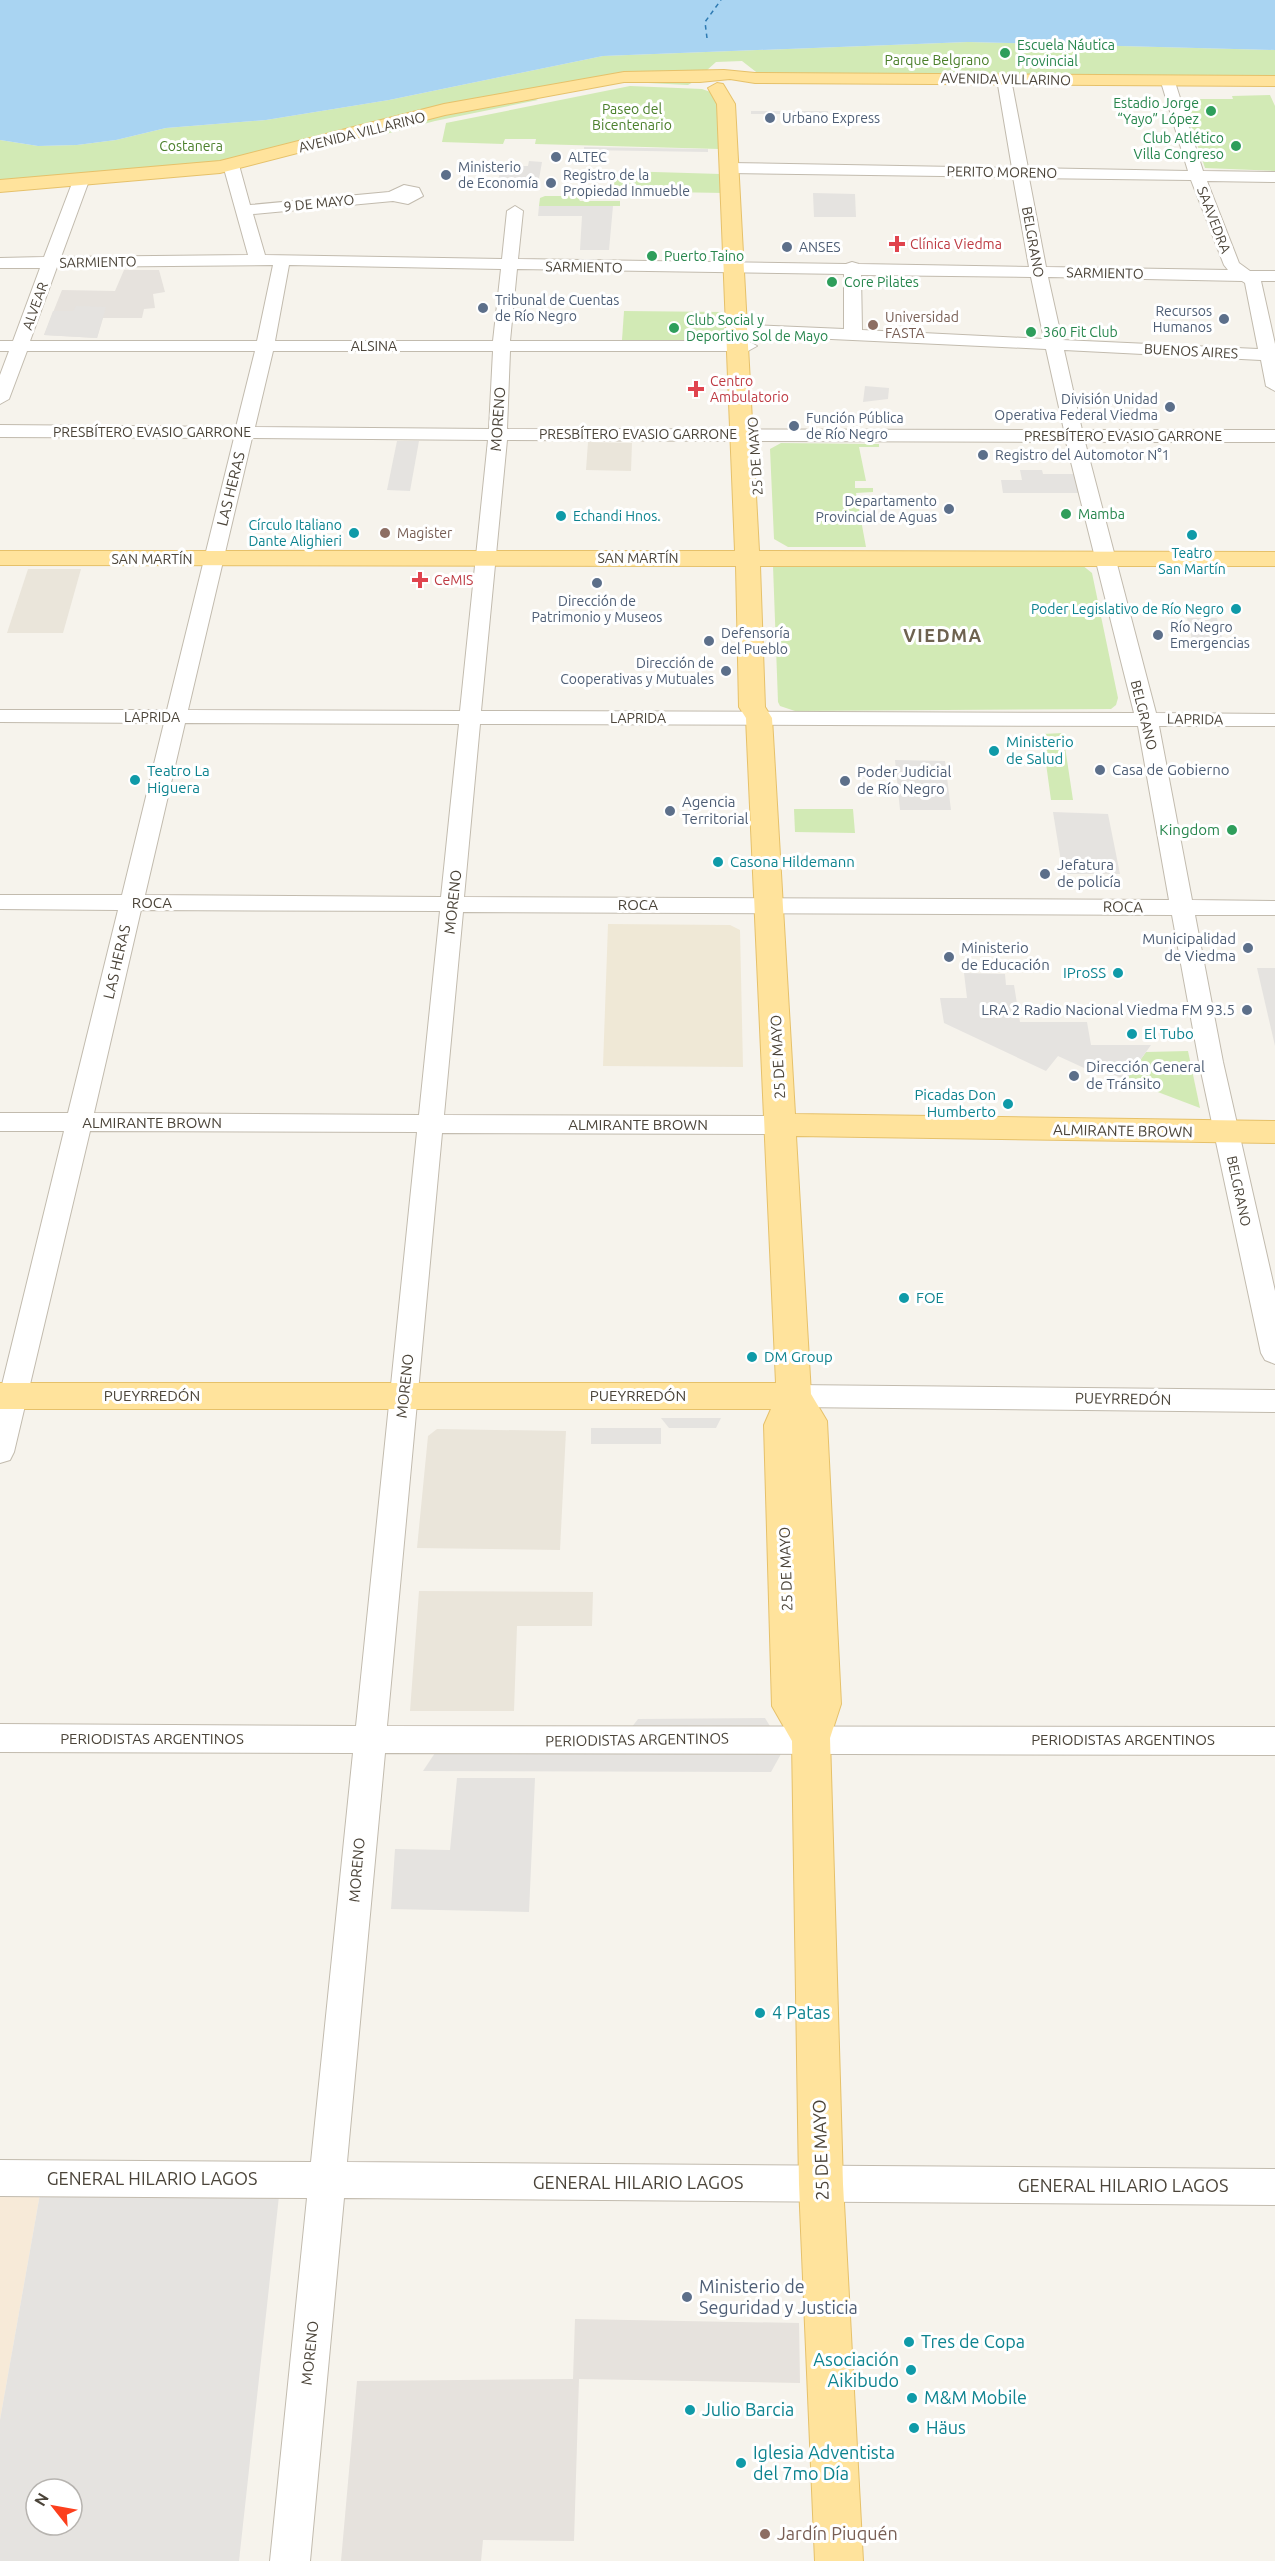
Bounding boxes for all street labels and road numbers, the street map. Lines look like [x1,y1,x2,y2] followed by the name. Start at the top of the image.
[941,70,1071,88] street label: AVENIDA VILLARINO
[297,108,427,156] street label: AVENIDA VILLARINO
[947,163,1058,181] street label: PERITO MORENO
[1194,184,1234,256] street label: SAAVEDRA
[283,191,355,215] street label: 9 DE MAYO
[1019,205,1047,279] street label: BELGRANO
[59,253,137,271] street label: SARMIENTO
[545,258,623,276] street label: SARMIENTO
[1066,264,1144,282] street label: SARMIENTO
[19,280,51,332] street label: ALVEAR
[351,338,397,354] street label: ALSINA
[1143,341,1239,361] street label: BUENOS AIRES
[487,386,508,452] street label: MORENO
[744,416,766,496] street label: 25 DE MAYO
[53,423,251,440] street label: PRESBÍTERO EVASIO GARRONE
[539,425,737,442] street label: PRESBÍTERO EVASIO GARRONE
[1024,427,1222,444] street label: PRESBÍTERO EVASIO GARRONE
[213,450,248,528] street label: LAS HERAS
[598,549,679,566] street label: SAN MARTÍN
[112,550,193,567] street label: SAN MARTÍN
[1128,678,1160,752] street label: BELGRANO
[124,709,180,725] street label: LAPRIDA
[610,710,666,726] street label: LAPRIDA
[1167,711,1223,727] street label: LAPRIDA
[441,869,464,935] street label: MORENO
[132,894,172,911] street label: ROCA
[618,896,658,913] street label: ROCA
[1103,898,1144,915] street label: ROCA
[100,923,133,1001] street label: LAS HERAS
[767,1014,788,1100] street label: 25 DE MAYO
[82,1114,222,1131] street label: ALMIRANTE BROWN
[568,1116,708,1133] street label: ALMIRANTE BROWN
[1053,1121,1193,1140] street label: ALMIRANTE BROWN
[1224,1154,1254,1228] street label: BELGRANO
[393,1353,416,1419] street label: MORENO
[104,1387,200,1404] street label: PUEYRREDÓN
[590,1387,686,1404] street label: PUEYRREDÓN
[1075,1389,1171,1408] street label: PUEYRREDÓN
[776,1527,795,1611] street label: 25 DE MAYO
[545,1729,729,1750] street label: PERIODISTAS ARGENTINOS
[60,1730,244,1747] street label: PERIODISTAS ARGENTINOS
[1031,1731,1215,1748] street label: PERIODISTAS ARGENTINOS
[345,1837,368,1903] street label: MORENO
[808,2099,832,2201] street label: 25 DE MAYO
[47,2168,257,2188] street label: GENERAL HILARIO LAGOS
[533,2172,743,2192] street label: GENERAL HILARIO LAGOS
[1018,2175,1228,2195] street label: GENERAL HILARIO LAGOS
[298,2320,321,2386] street label: MORENO

